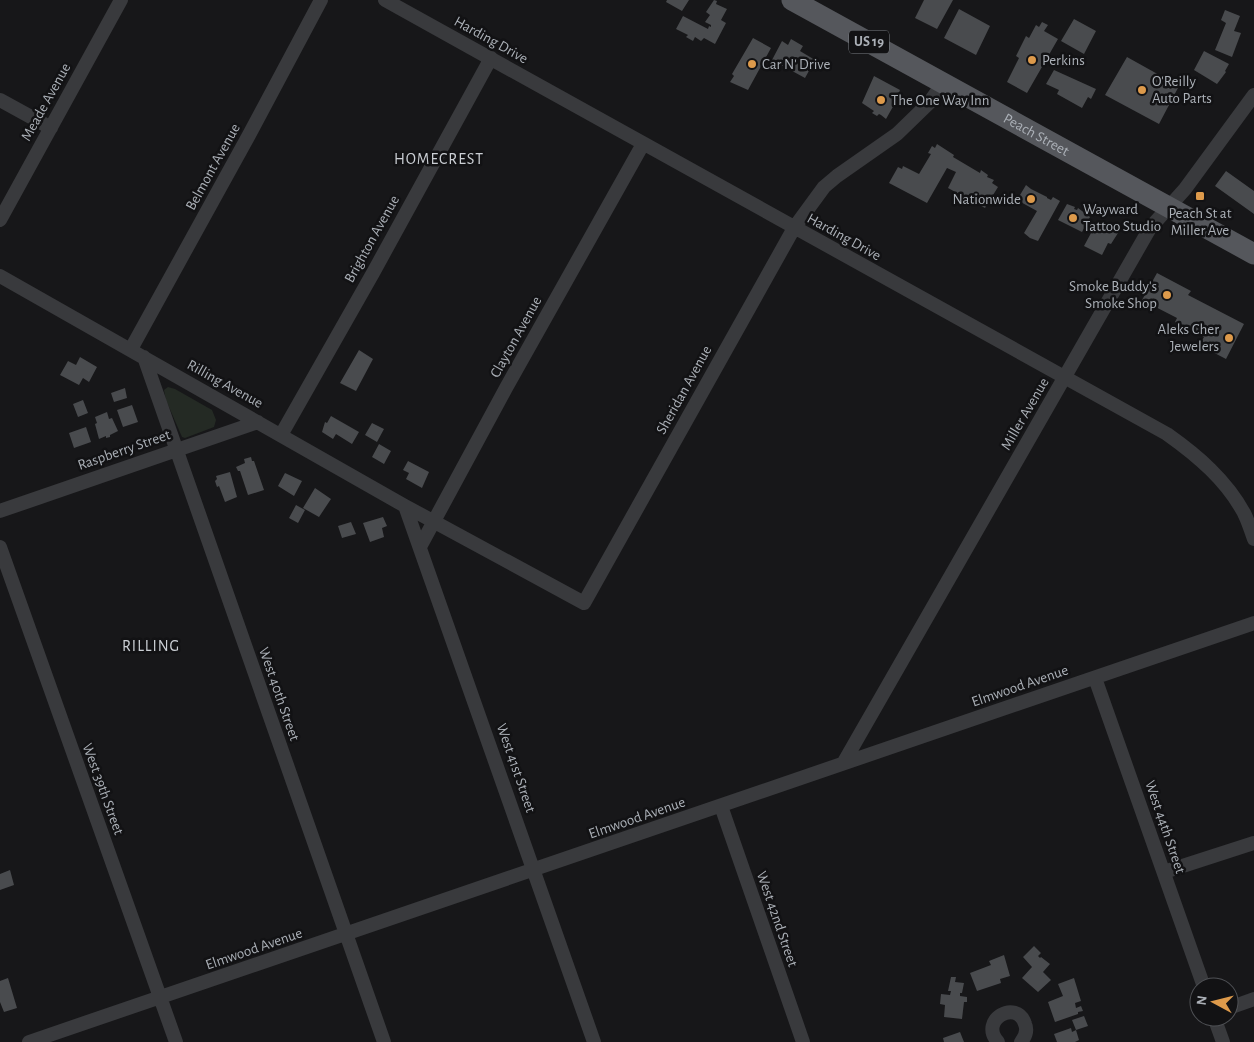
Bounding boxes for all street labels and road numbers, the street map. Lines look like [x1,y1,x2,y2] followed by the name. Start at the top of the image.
[452,14,530,66] street label: Harding Drive
[849,31,889,54] road number: US 19
[19,61,74,143] street label: Meade Avenue
[1001,110,1072,159] street label: Peach Street
[183,121,243,213] street label: Belmont Avenue
[342,193,402,285] street label: Brighton Avenue
[805,211,883,263] street label: Harding Drive
[488,294,545,380] street label: Clayton Avenue
[654,343,715,437] street label: Sheridan Avenue
[185,357,266,411] street label: Rilling Avenue
[998,375,1052,453] street label: Miller Avenue
[76,427,172,473] street label: Raspberry Street
[256,645,302,743] street label: West 40th Street
[970,662,1070,710] street label: Elmwood Avenue
[494,722,538,815] street label: West 41st Street
[80,741,127,837] street label: West 39th Street
[1142,779,1188,876] street label: West 44th Street
[587,794,687,842] street label: Elmwood Avenue
[754,869,800,969] street label: West 42nd Street
[204,925,304,973] street label: Elmwood Avenue

